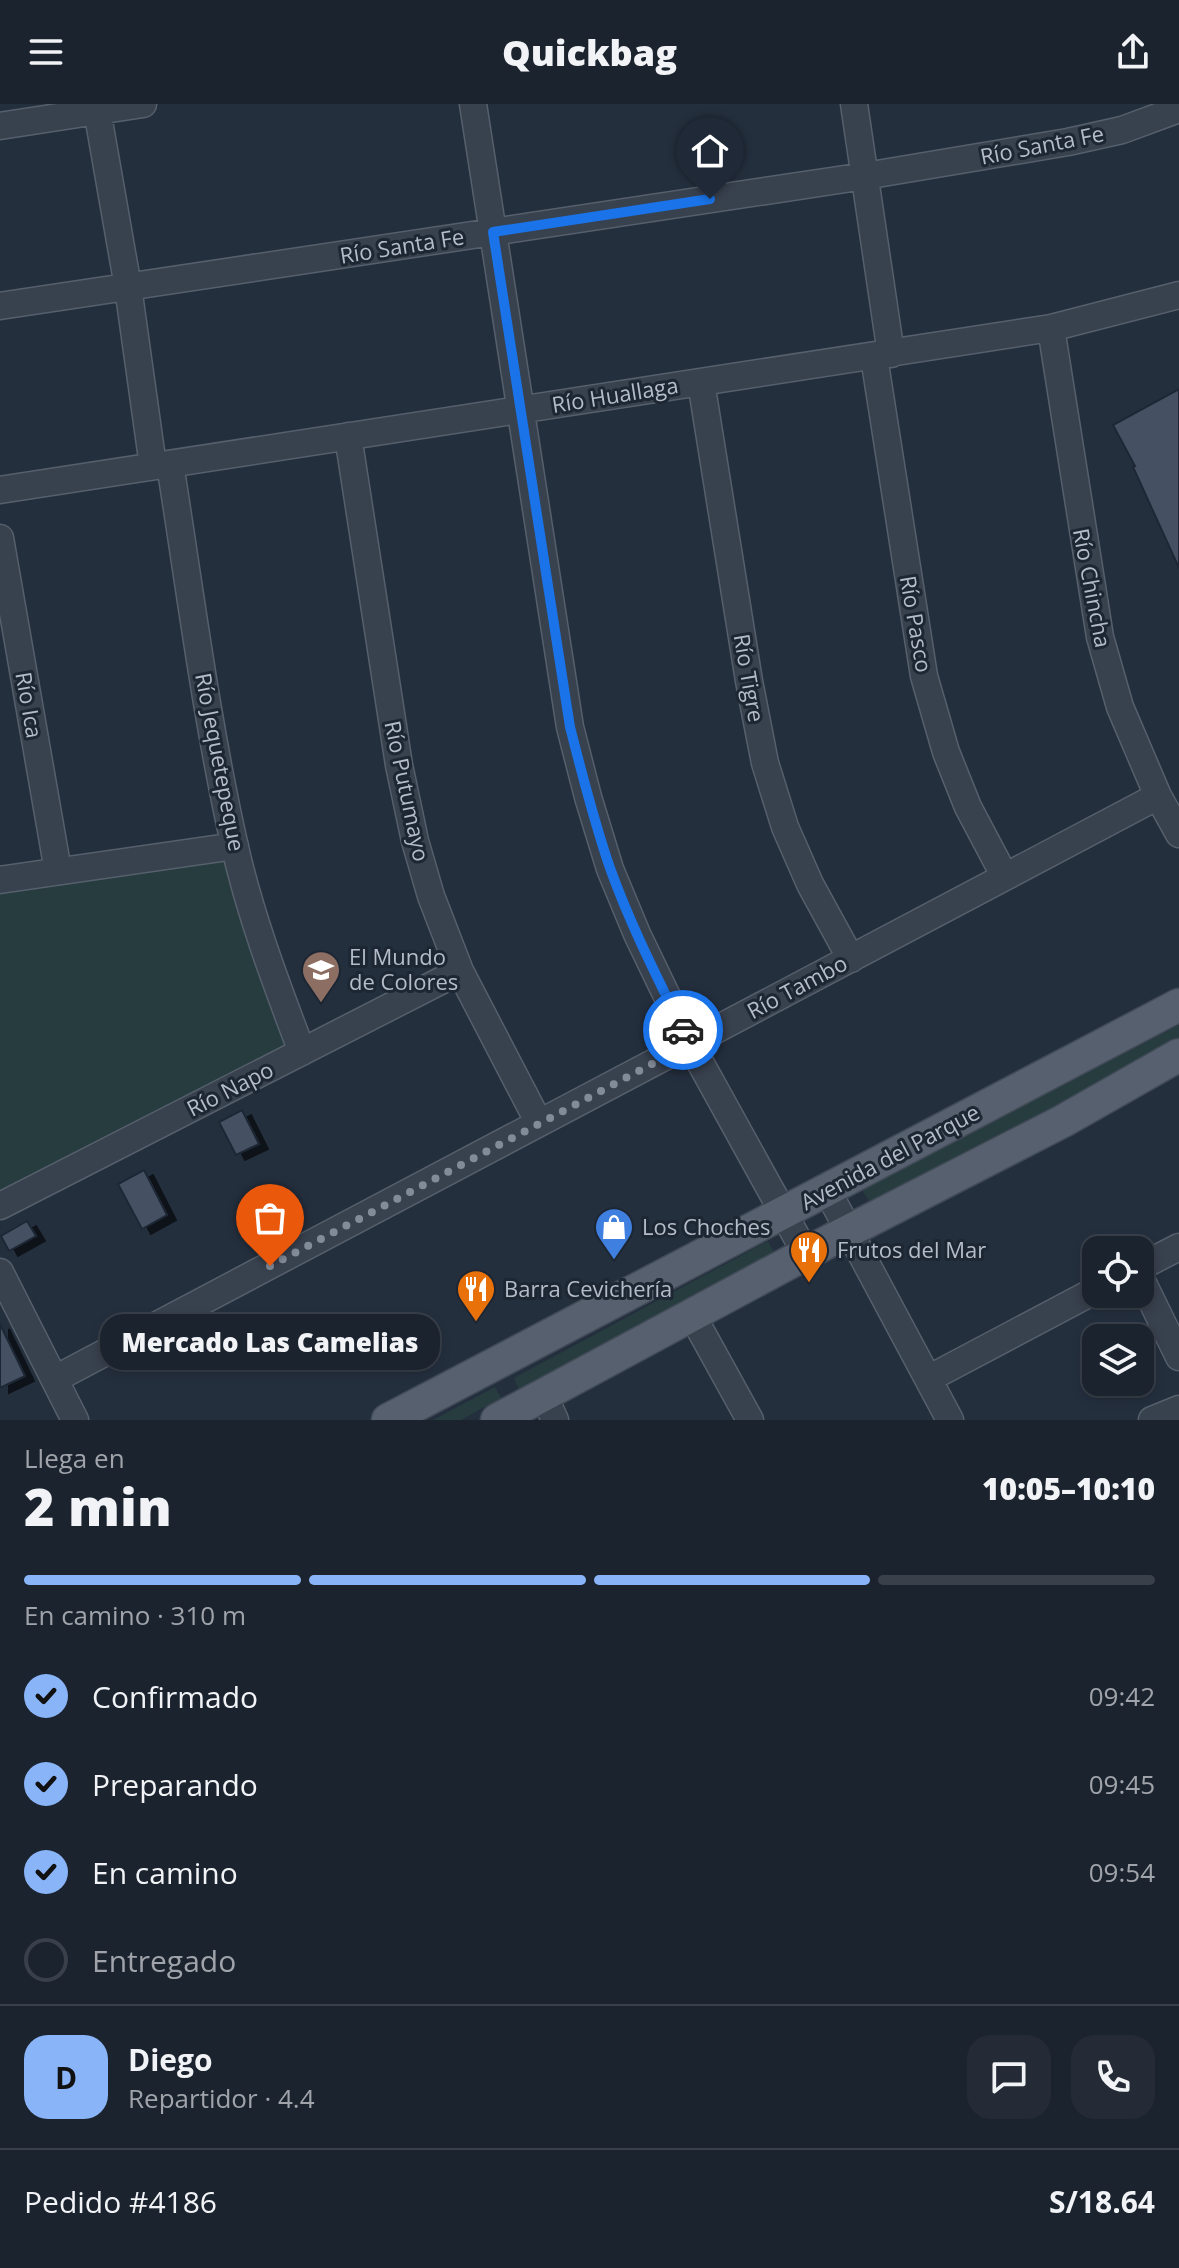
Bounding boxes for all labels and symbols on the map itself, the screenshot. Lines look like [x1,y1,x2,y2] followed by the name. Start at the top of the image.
[676,117,744,199] pin
[977,117,1106,171] street label: Río Santa Fe
[338,220,466,270] street label: Río Santa Fe
[550,369,680,419] street label: Río Huallaga
[1067,526,1119,650] street label: Río Chincha
[894,573,940,675] street label: Río Pasco
[727,631,772,724] street label: Río Tigre
[9,669,51,740] street label: Río Ica
[189,670,253,853] street label: Río Jequetepeque
[378,718,438,864] street label: Río Putumayo
[349,941,458,996] place label: El Mundo de Colores
[741,947,852,1025] street label: Río Tambo
[300,949,342,1004] school or university icon: El Mundo de Colores
[643,990,723,1070] courier
[181,1054,278,1123] street label: Río Napo
[795,1096,984,1216] street label: Avenida del Parque
[236,1184,304,1266] pin
[593,1206,635,1261] shop icon: Los Choches
[642,1211,770,1241] place label: Los Choches
[788,1229,830,1284] restaurant icon: Frutos del Mar
[837,1234,986,1264] place label: Frutos del Mar
[455,1268,497,1323] restaurant icon: Barra Cevichería
[504,1273,672,1303] place label: Barra Cevichería
[100,1314,440,1370] callout: Mercado Las Camelias

